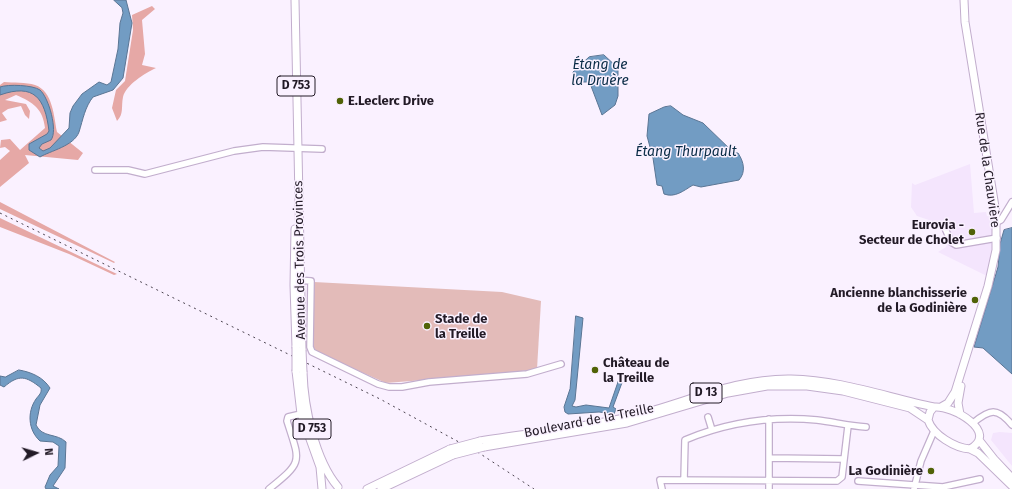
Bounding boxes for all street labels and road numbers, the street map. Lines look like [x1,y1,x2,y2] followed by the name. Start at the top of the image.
[277,76,315,96] road number: D 753
[971,111,1003,229] street label: Rue de la Chauvière
[291,180,309,340] street label: Avenue des Trois Provinces
[690,383,722,403] road number: D 13
[523,401,655,441] street label: Boulevard de la Treille
[293,419,331,439] road number: D 753

